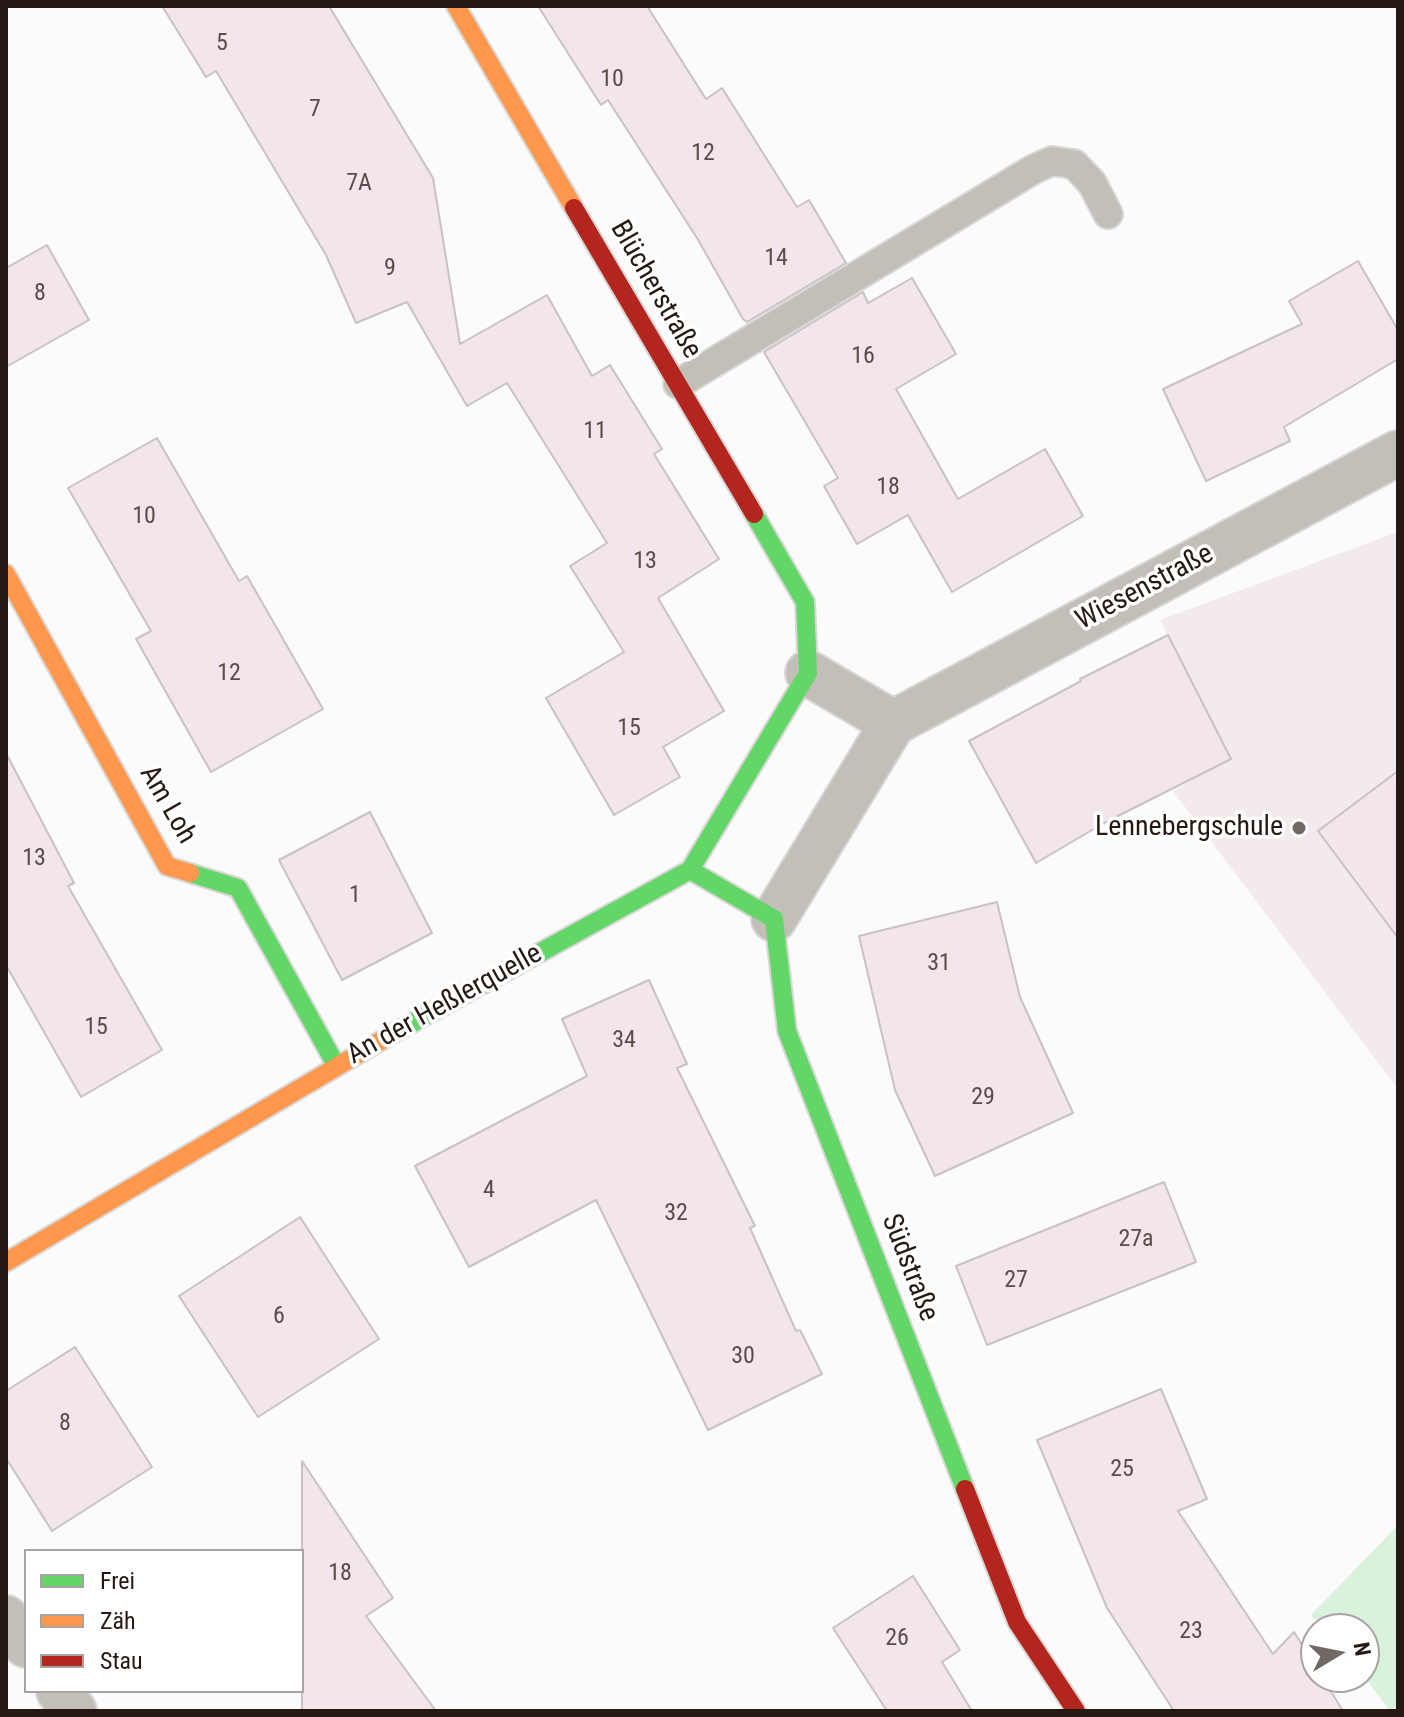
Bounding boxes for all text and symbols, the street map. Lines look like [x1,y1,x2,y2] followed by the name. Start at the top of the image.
[216,30,228,58] house number: 5
[600,66,624,94] house number: 10
[309,96,321,124] house number: 7
[691,140,715,168] house number: 12
[346,170,372,198] house number: 7A
[602,215,708,365] street label: Blücherstraße
[764,245,788,273] house number: 14
[384,255,396,283] house number: 9
[34,280,46,308] house number: 8
[851,343,875,371] house number: 16
[583,418,607,446] house number: 11
[876,474,900,502] house number: 18
[132,503,156,531] house number: 10
[1071,538,1219,638] street label: Wiesenstraße
[633,548,657,576] house number: 13
[217,660,241,688] house number: 12
[617,715,641,743] house number: 15
[131,760,203,850] street label: Am Loh
[1095,811,1283,845] place label: Lennebergschule
[1290,819,1308,837] marker: Lennebergschule
[22,845,46,873] house number: 13
[349,882,361,910] house number: 1
[342,938,548,1072] street label: An der Heßlerquelle
[927,950,951,978] house number: 31
[84,1014,108,1042] house number: 15
[612,1027,636,1055] house number: 34
[971,1084,995,1112] house number: 29
[483,1177,495,1205] house number: 4
[664,1200,688,1228] house number: 32
[873,1210,945,1326] street label: Südstraße
[1118,1226,1154,1254] house number: 27a
[1004,1267,1028,1295] house number: 27
[273,1303,285,1331] house number: 6
[731,1343,755,1371] house number: 30
[59,1410,71,1438] house number: 8
[1110,1456,1134,1484] house number: 25
[24,1549,304,1693] legend
[328,1560,352,1588] house number: 18
[100,1567,135,1595] text: Frei
[100,1607,136,1635] text: Zäh
[1300,1613,1380,1693] north arrow
[1179,1618,1203,1646] house number: 23
[885,1625,909,1653] house number: 26
[1349,1640,1376,1658] text: N
[100,1647,143,1675] text: Stau

